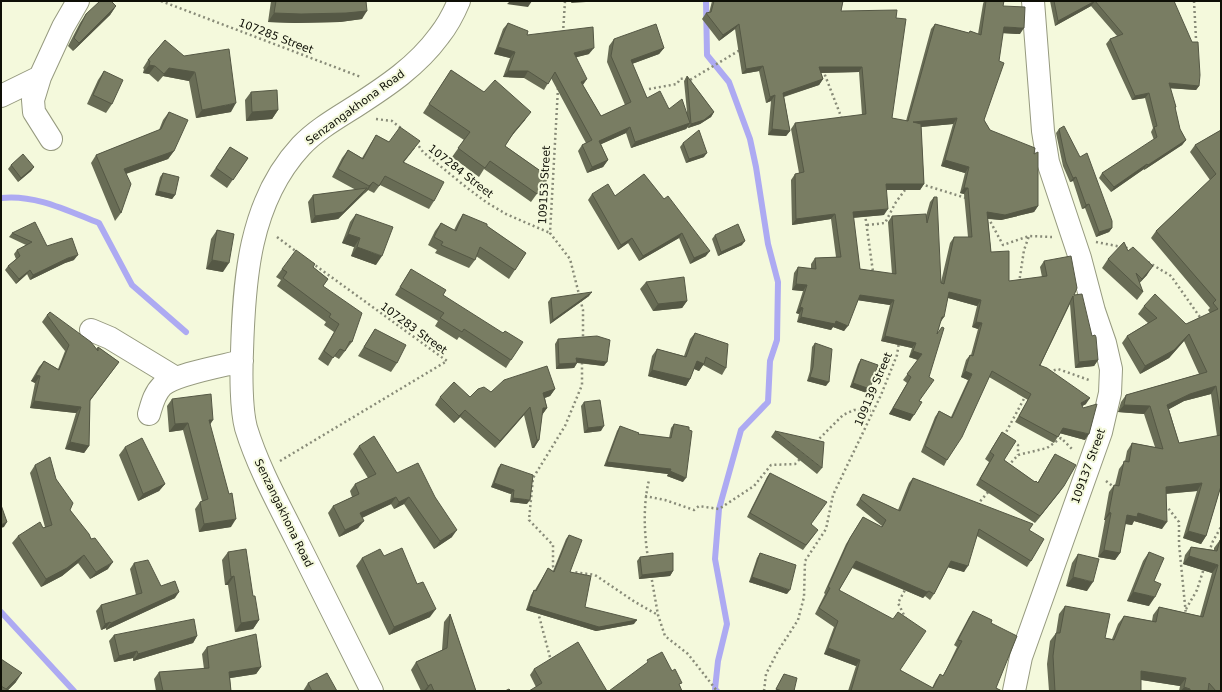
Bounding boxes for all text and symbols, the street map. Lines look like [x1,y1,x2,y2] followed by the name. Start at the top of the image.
[237,16,316,57] street label: 107285 Street
[303,67,407,148] street label: Senzangakhona Road
[426,142,496,201] street label: 107284 Street
[536,145,553,225] street label: 109153 Street
[378,300,450,357] street label: 107283 Street
[852,350,895,428] street label: 109139 Street
[1069,426,1108,505] street label: 109137 Street
[252,457,315,569] street label: Senzangakhona Road

